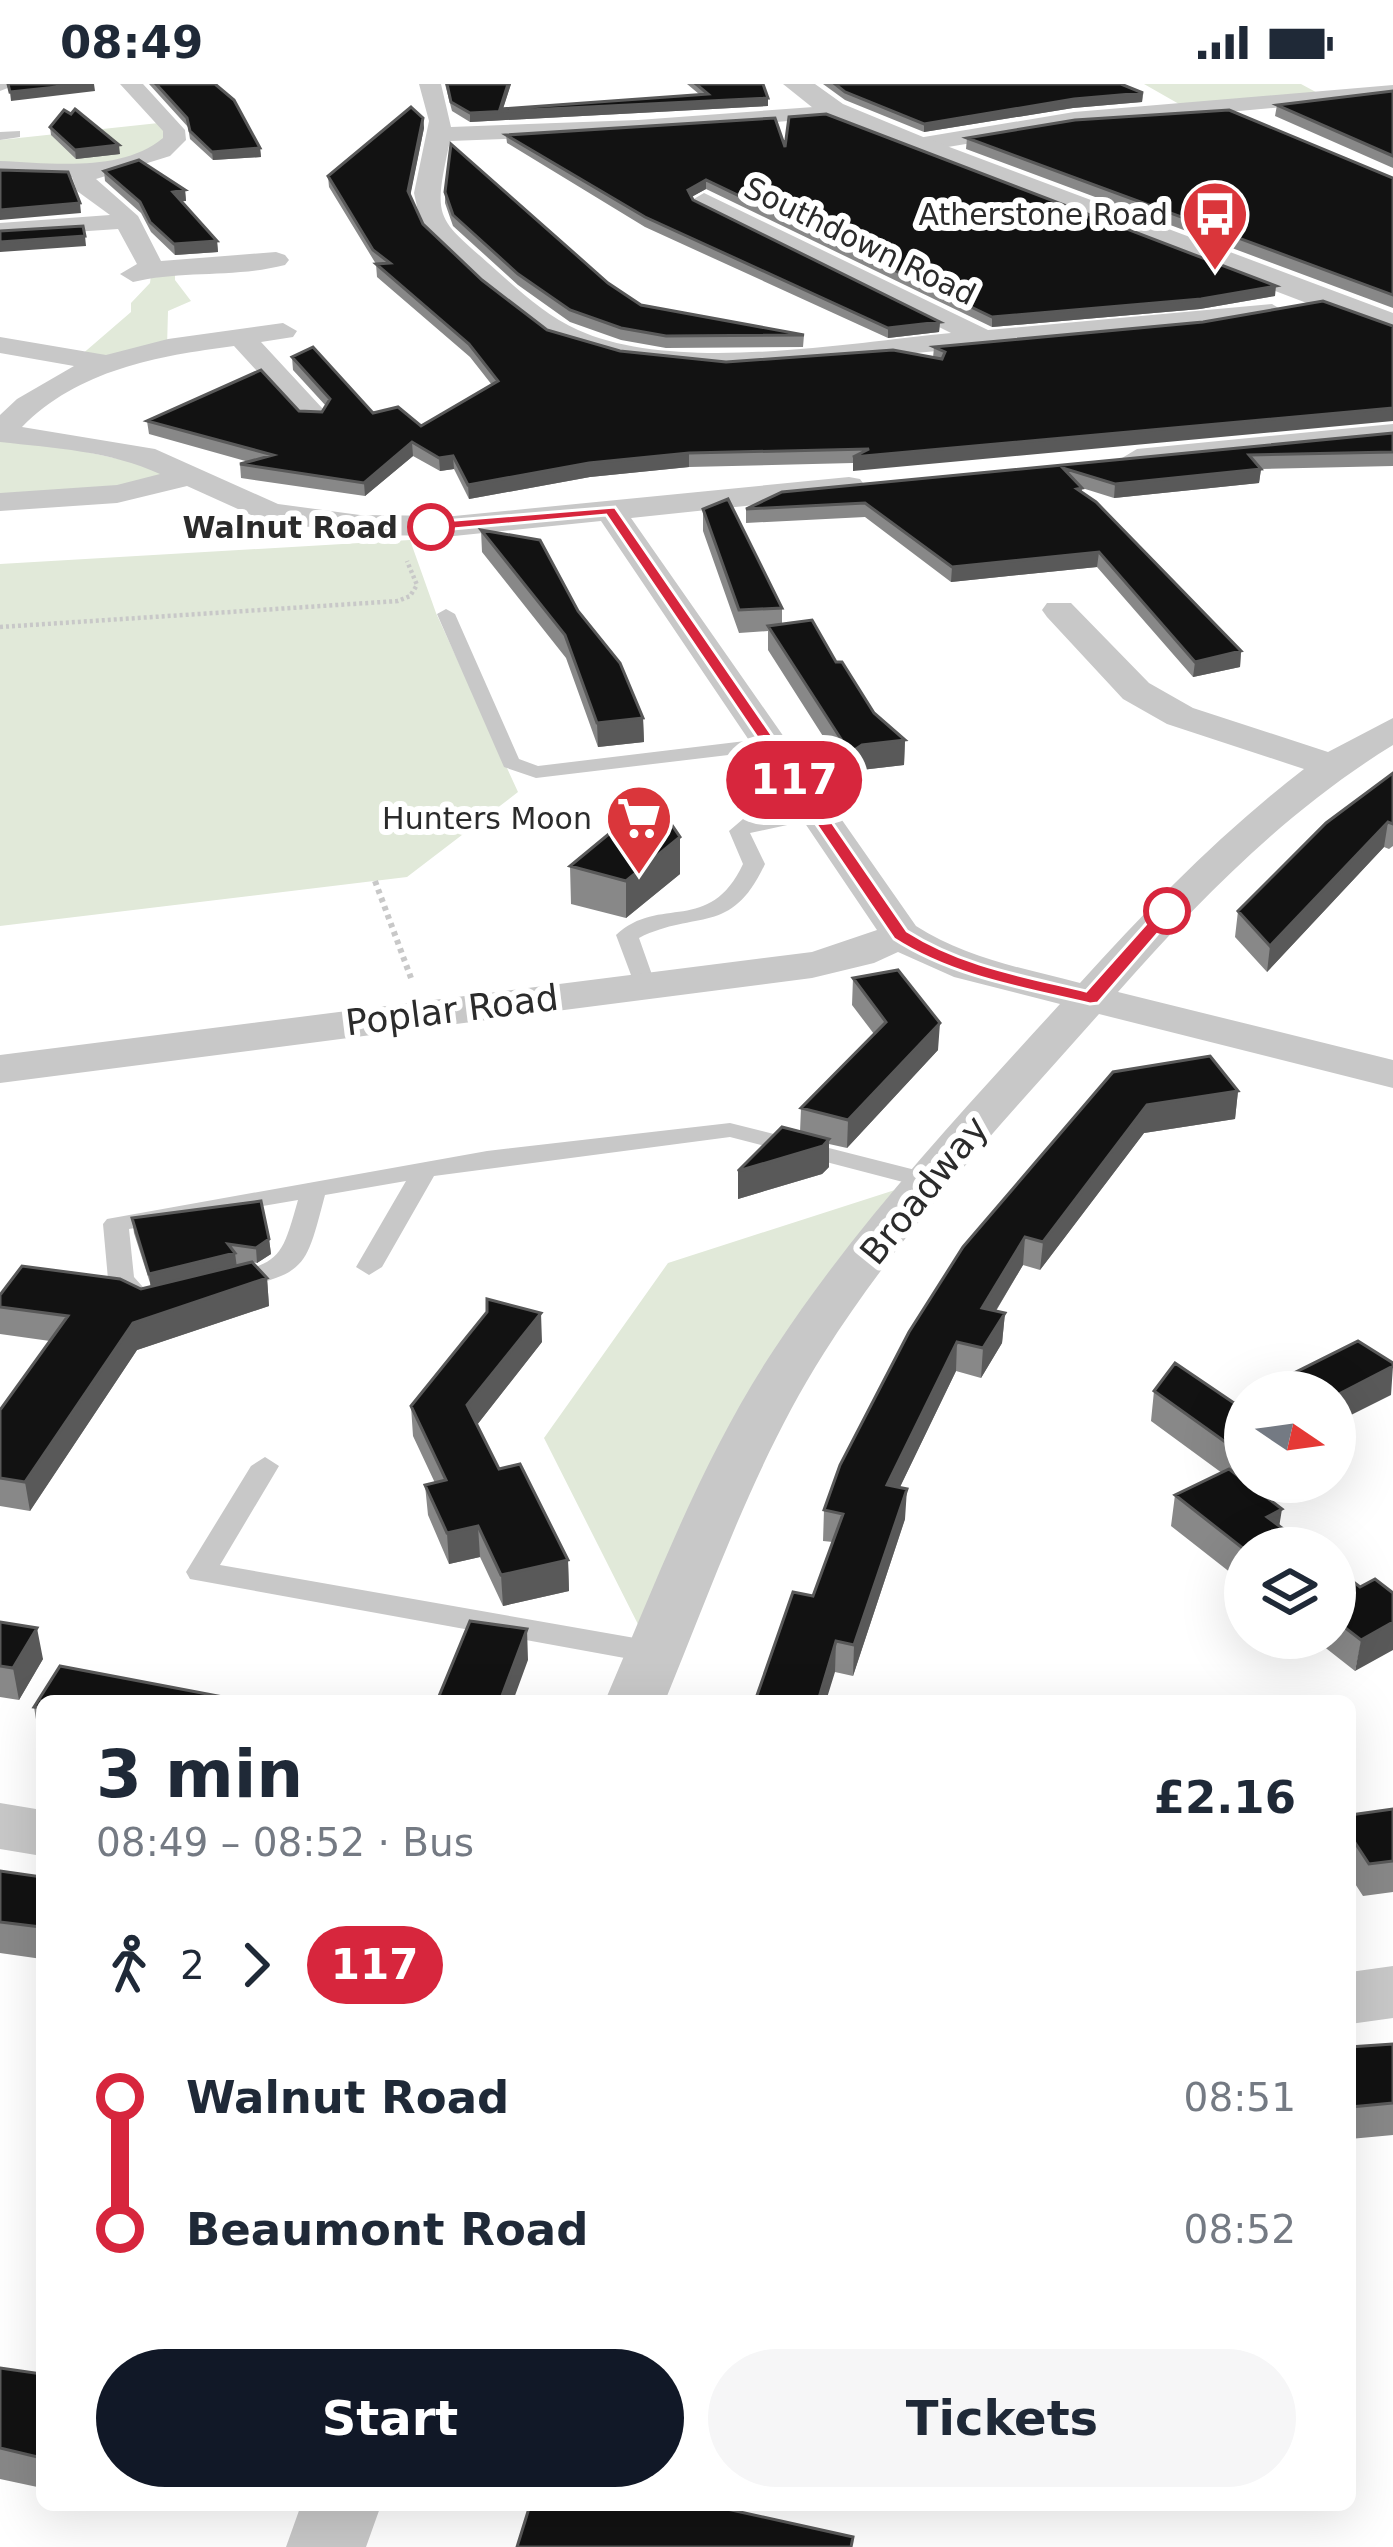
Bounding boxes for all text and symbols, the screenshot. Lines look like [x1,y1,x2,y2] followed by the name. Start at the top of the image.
[60,16,203,69] text: 08:49
[739,170,981,312] street label: Southdown Road
[1180,179,1250,273] bus stop icon: Atherstone Road
[918,197,1168,232] place label: Atherstone Road
[409,505,453,549] marker: Walnut Road
[183,510,398,545] place label: Walnut Road
[725,741,863,819] line badge: 117
[750,755,838,804] text: 117
[604,783,674,877] supermarket icon: Hunters Moon
[382,801,592,836] place label: Hunters Moon
[1145,889,1189,933] unlabelled marker
[343,977,561,1043] street label: Poplar Road
[852,1108,996,1272] street label: Broadway
[1224,1371,1356,1503] north arrow
[1224,1371,1356,1659] map controls
[1224,1527,1356,1659] button: layers
[96,1736,303,1813] text: 3 min
[1154,1771,1296,1824] text: £2.16
[96,1820,474,1865] text: 08:49 – 08:52 · Bus
[96,1932,162,1998] icon: walk
[223,1932,289,1998] icon: forward
[331,1940,419,1989] text: 117
[180,1943,205,1988] text: 2
[186,2071,509,2124] text: Walnut Road
[1184,2075,1296,2120] text: 08:51
[186,2203,588,2256] text: Beaumont Road
[1184,2207,1296,2252] text: 08:52
[96,2349,684,2487] button: Start
[708,2349,1296,2487] button: Tickets

